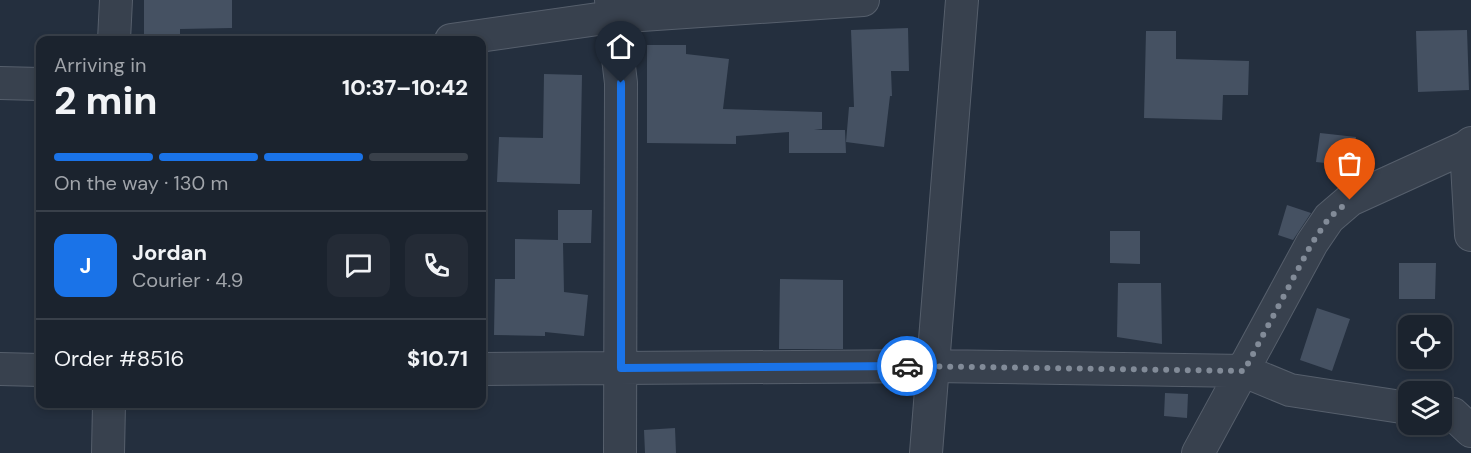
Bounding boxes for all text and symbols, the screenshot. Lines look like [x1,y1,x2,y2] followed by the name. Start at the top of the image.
[595,21,646,83] pin
[604,30,637,63] icon: home
[54,52,146,78] text: Arriving in
[342,73,468,102] text: 10:37–10:42
[54,75,158,126] text: 2 min
[1324,138,1375,200] pin
[1333,147,1366,180] icon: bag
[54,170,228,196] text: On the way · 130 m
[327,234,390,297] button: chat
[405,234,468,297] button: phone
[132,238,207,267] text: Jordan
[80,251,91,280] text: J
[132,267,243,293] text: Courier · 4.9
[1398,315,1452,435] map controls
[1398,315,1452,369] button: locate
[877,336,937,396] courier
[54,344,184,373] text: Order #8516
[407,344,468,373] text: $10.71
[891,350,924,383] icon: car
[1398,381,1452,435] button: layers

